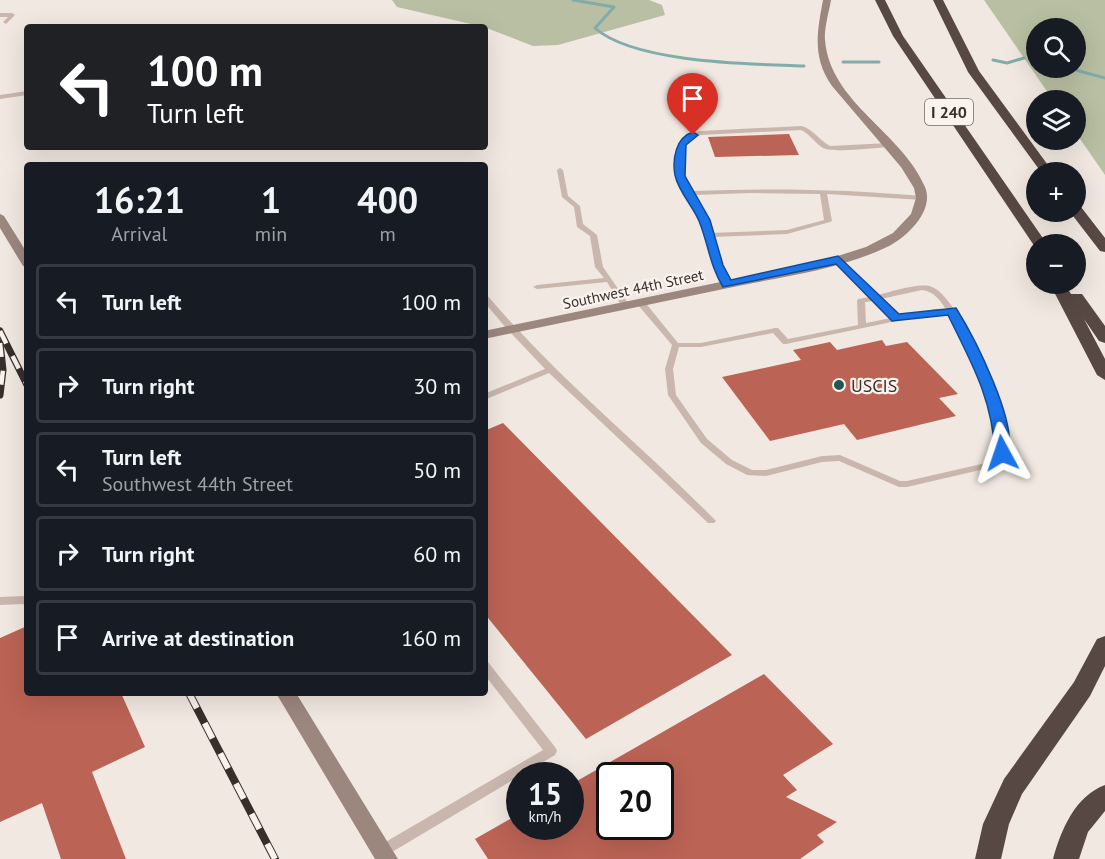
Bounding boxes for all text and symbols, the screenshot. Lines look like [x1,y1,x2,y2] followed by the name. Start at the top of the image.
[1026,18,1086,294] map controls
[1026,18,1086,78] button: search
[147,43,263,98] text: 100 m
[48,48,126,126] icon: left
[667,73,718,135] pin
[676,82,709,115] icon: arrive
[1026,90,1086,150] button: layers
[147,96,244,130] text: Turn left
[925,99,973,125] road number: I 240
[1026,162,1086,222] button: +
[94,176,185,223] text: 16:21
[261,176,281,223] text: 1
[357,176,418,223] text: 400
[111,221,167,247] text: Arrival
[255,221,287,247] text: min
[380,221,396,247] text: m
[1026,234,1086,294] button: −
[561,265,705,313] street label: Southwest 44th Street
[51,285,84,318] icon: left
[102,288,182,316] text: Turn left
[401,288,461,316] text: 100 m
[51,369,84,402] icon: right
[102,372,194,400] text: Turn right
[413,372,461,400] text: 30 m
[851,374,897,397] place label: USCIS
[832,378,846,392] marker: USCIS
[970,421,1034,485] position arrow
[102,443,182,471] text: Turn left
[51,453,84,486] icon: left
[413,456,461,484] text: 50 m
[102,471,293,497] text: Southwest 44th Street
[51,537,84,570] icon: right
[102,540,194,568] text: Turn right
[413,540,461,568] text: 60 m
[51,621,84,654] icon: arrive
[102,624,294,652] text: Arrive at destination
[401,624,461,652] text: 160 m
[596,762,674,840] speed limit sign: 20
[528,774,562,813] text: 15
[529,807,561,826] text: km/h

